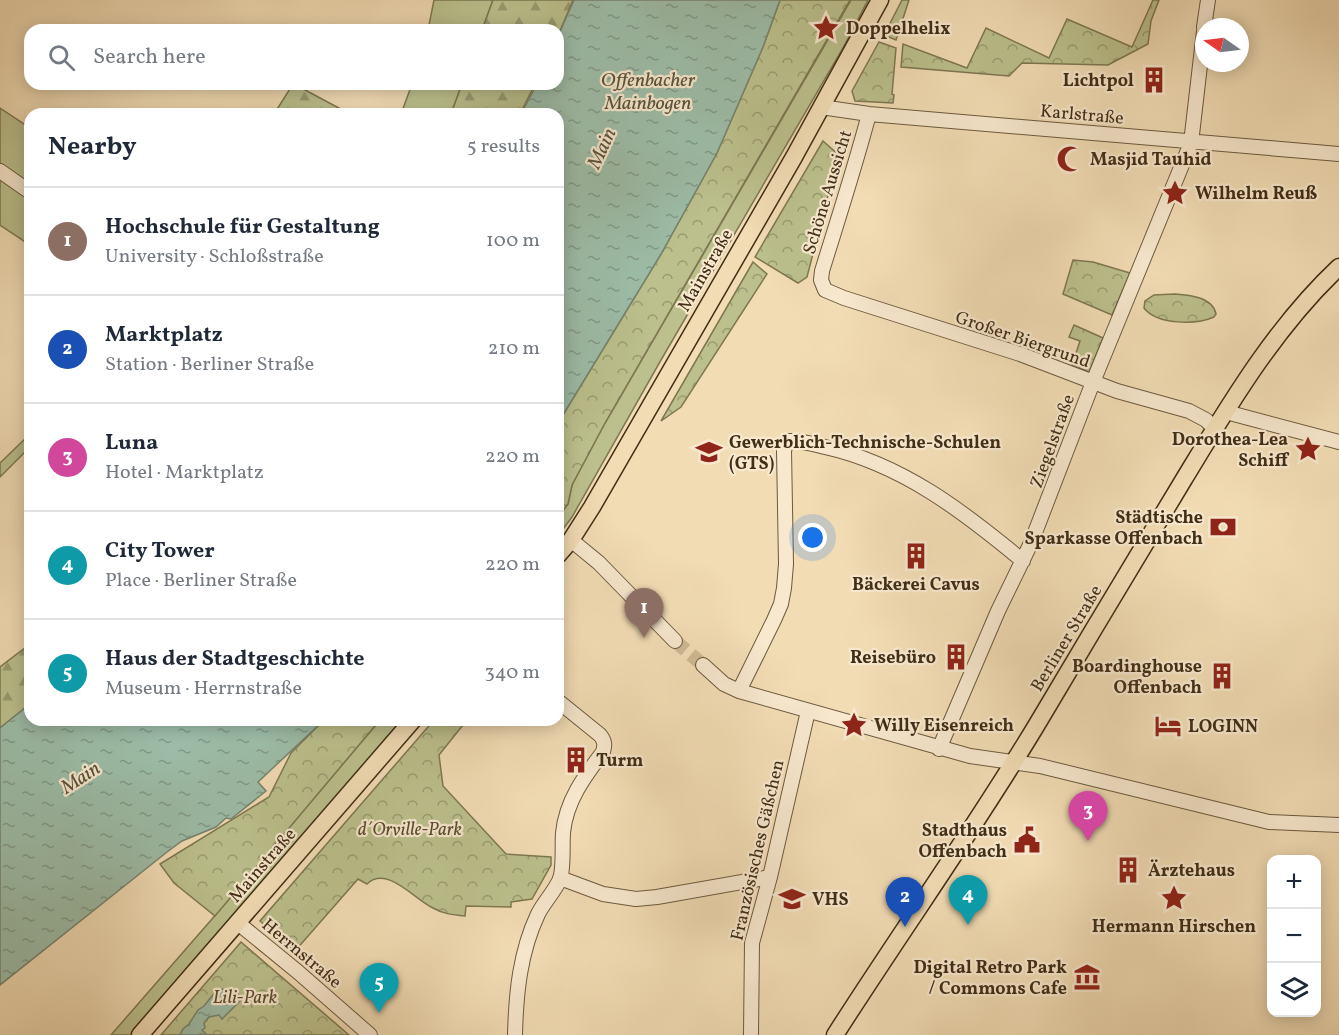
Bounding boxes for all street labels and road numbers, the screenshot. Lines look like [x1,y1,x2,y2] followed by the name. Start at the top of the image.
[1039,99,1125,132] street label: Karlstraße
[798,127,859,258] street label: Schöne Aussicht
[673,225,740,317] street label: Mainstraße
[952,306,1093,375] street label: Großer Biergrund
[1025,391,1082,492] street label: Ziegelstraße
[1026,581,1109,697] street label: Berliner Straße
[725,757,791,943] street label: Französisches Gäßchen
[224,823,303,909] street label: Mainstraße
[256,913,347,995] street label: Herrnstraße

